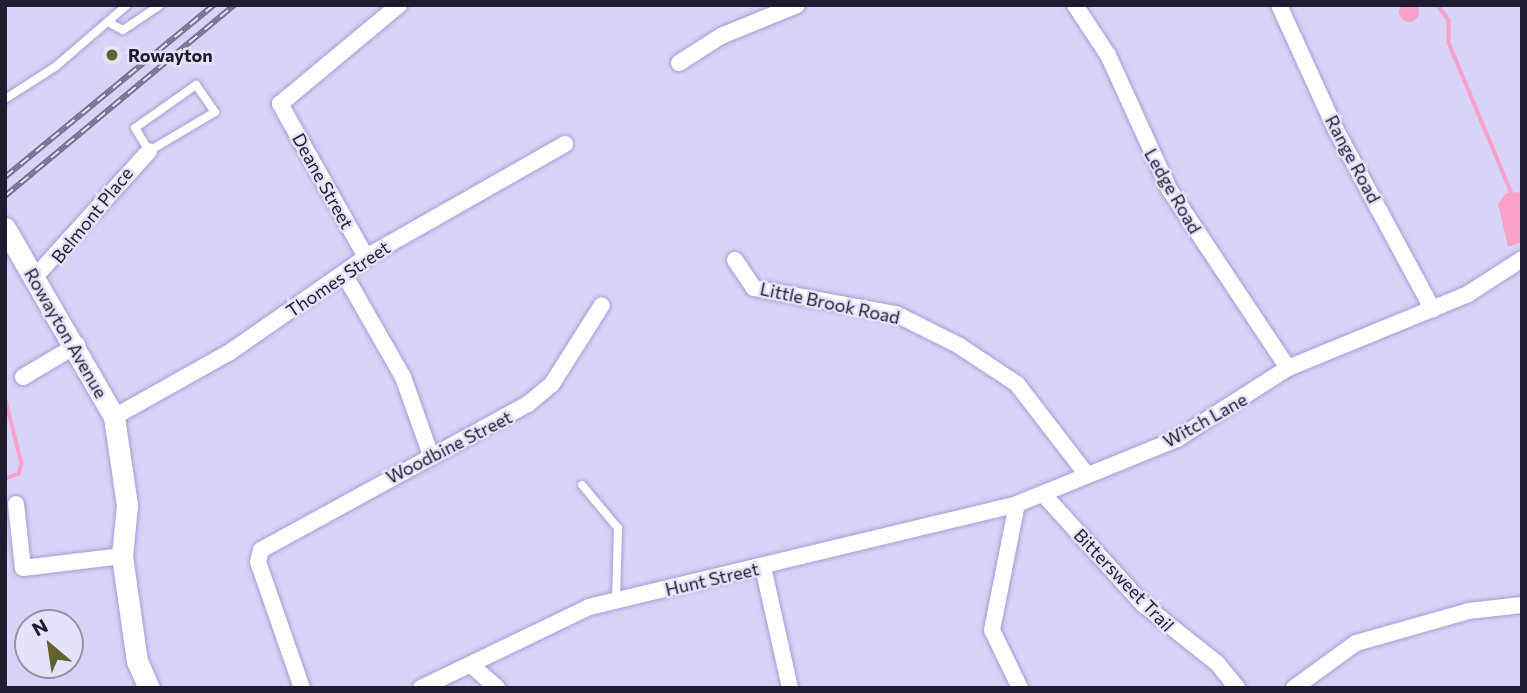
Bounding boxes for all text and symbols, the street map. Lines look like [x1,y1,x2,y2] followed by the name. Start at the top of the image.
[128,44,213,66] place label: Rowayton
[102,45,122,65] marker: Rowayton
[1321,111,1385,207] street label: Range Road
[288,129,358,233] street label: Deane Street
[1140,145,1206,237] street label: Ledge Road
[47,163,137,267] street label: Belmont Place
[282,236,394,322] street label: Thomes Street
[20,264,112,402] street label: Rowayton Avenue
[758,278,902,328] street label: Little Brook Road
[1159,388,1251,452] street label: Witch Lane
[382,406,516,488] street label: Woodbine Street
[1069,524,1179,636] street label: Bittersweet Trail
[663,558,761,600] street label: Hunt Street
[14,609,84,679] north arrow
[28,613,51,640] text: N

